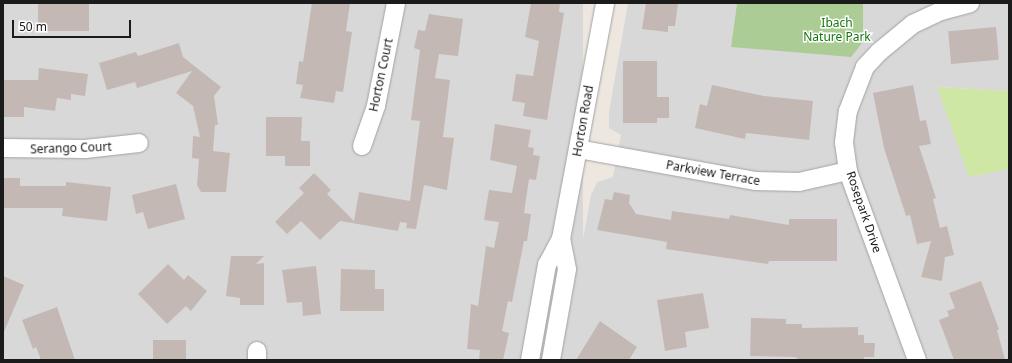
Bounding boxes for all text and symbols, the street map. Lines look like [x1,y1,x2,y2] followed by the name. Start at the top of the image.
[14,12,133,38] scale bar
[803,16,871,44] park label: Ibach Nature Park
[19,18,47,35] text: 50 m
[366,37,396,113] street label: Horton Court
[570,84,596,158] street label: Horton Road
[30,139,112,157] street label: Serango Court
[665,158,761,188] street label: Parkview Terrace
[843,169,885,255] street label: Rosepark Drive

